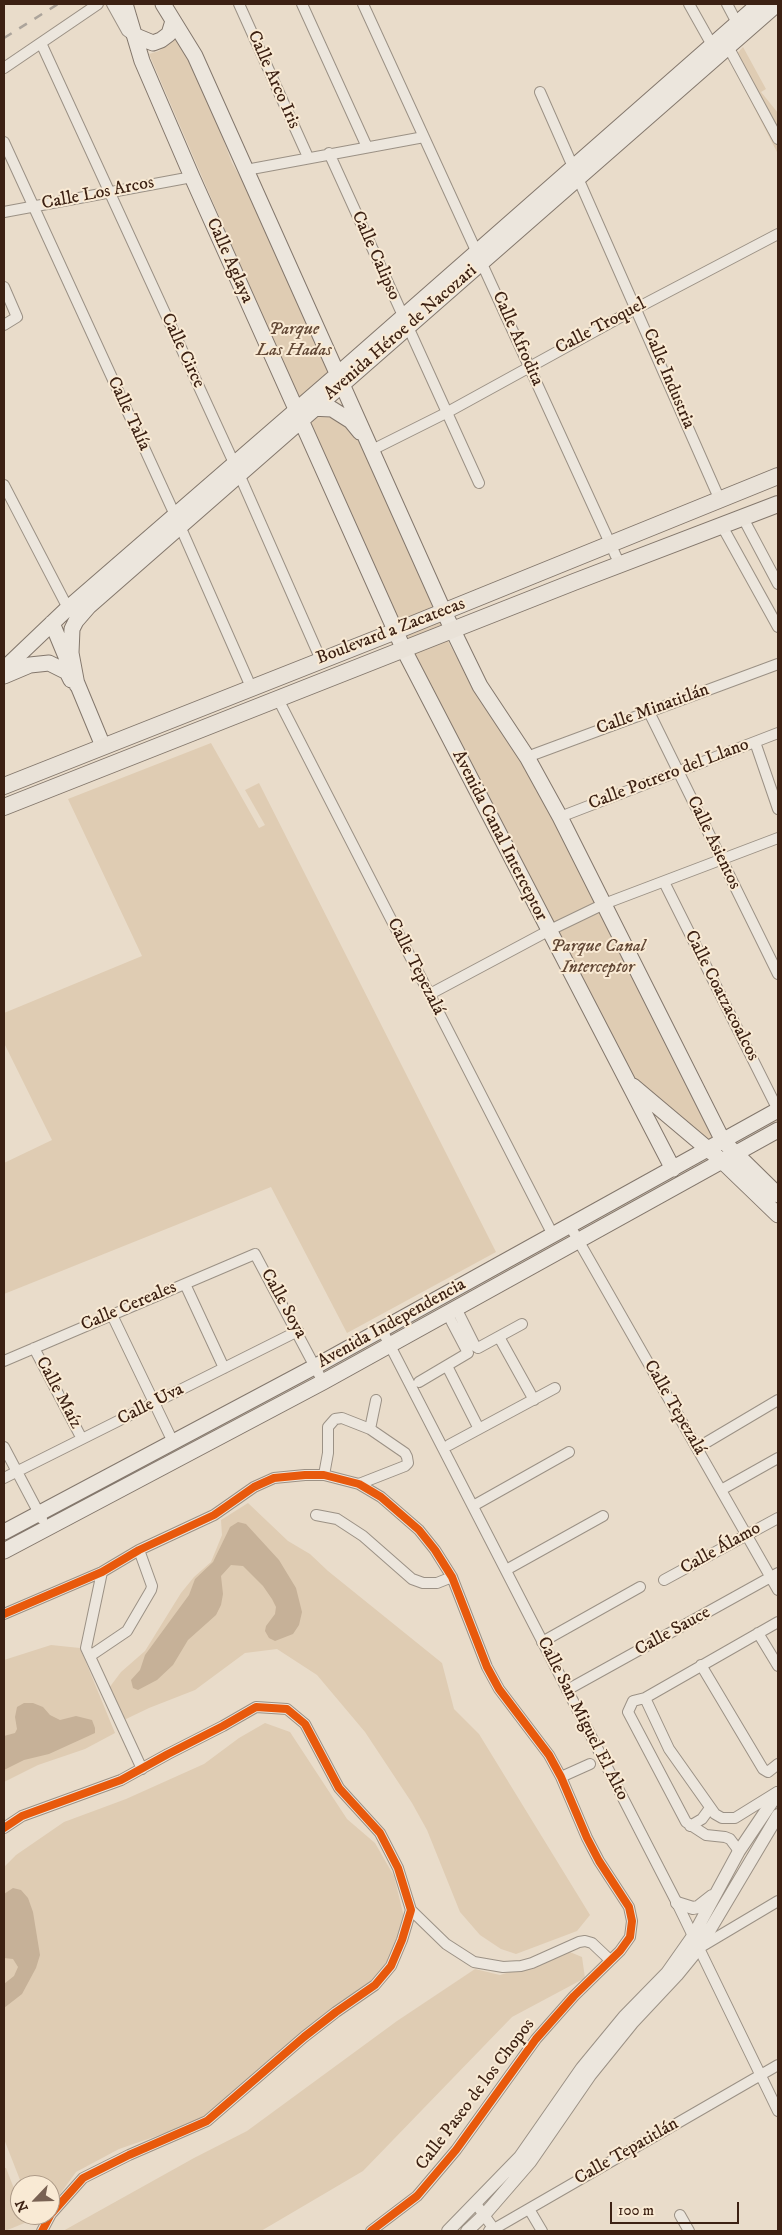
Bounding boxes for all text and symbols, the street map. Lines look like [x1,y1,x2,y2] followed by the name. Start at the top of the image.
[242,28,304,132] street label: Calle Arco Iris
[40,173,156,215] street label: Calle Los Arcos
[346,208,404,304] street label: Calle Calipso
[201,215,257,307] street label: Calle Aglaya
[320,261,482,405] street label: Avenida Héroe de Nacozari
[487,288,547,390] street label: Calle Afrodita
[552,294,650,360] street label: Calle Troquel
[155,310,209,392] street label: Calle Circe
[256,319,332,362] park label: Parque Las Hadas
[637,326,699,432] street label: Calle Industria
[102,374,154,454] street label: Calle Talía
[314,594,468,670] street label: Boulevard a Zacatecas
[594,680,712,740] street label: Calle Minatitlán
[586,734,752,816] street label: Calle Potrero del Llano
[447,747,551,925] street label: Avenida Canal Interceptor
[681,793,745,893] street label: Calle Asientos
[381,915,449,1019] street label: Calle Tepezalá
[679,927,763,1065] street label: Calle Coatzacoalcos
[550,936,646,979] park label: Parque Canal Interceptor
[255,1266,311,1342] street label: Calle Soya
[314,1274,470,1374] street label: Avenida Independencia
[78,1277,180,1337] street label: Calle Cereales
[30,1353,86,1433] street label: Calle Maíz
[638,1357,710,1459] street label: Calle Tepezalá
[114,1379,188,1431] street label: Calle Uva
[677,1518,765,1580] street label: Calle Álamo
[632,1603,714,1661] street label: Calle Sauce
[531,1634,633,1804] street label: Calle San Miguel El Alto
[412,2015,540,2175] street label: Calle Paseo de los Chopos
[571,2114,683,2190] street label: Calle Tepatitlán
[10,2175,60,2225] north arrow
[612,2192,741,2224] scale bar
[12,2197,33,2215] text: N
[618,2201,654,2220] text: 100 m

